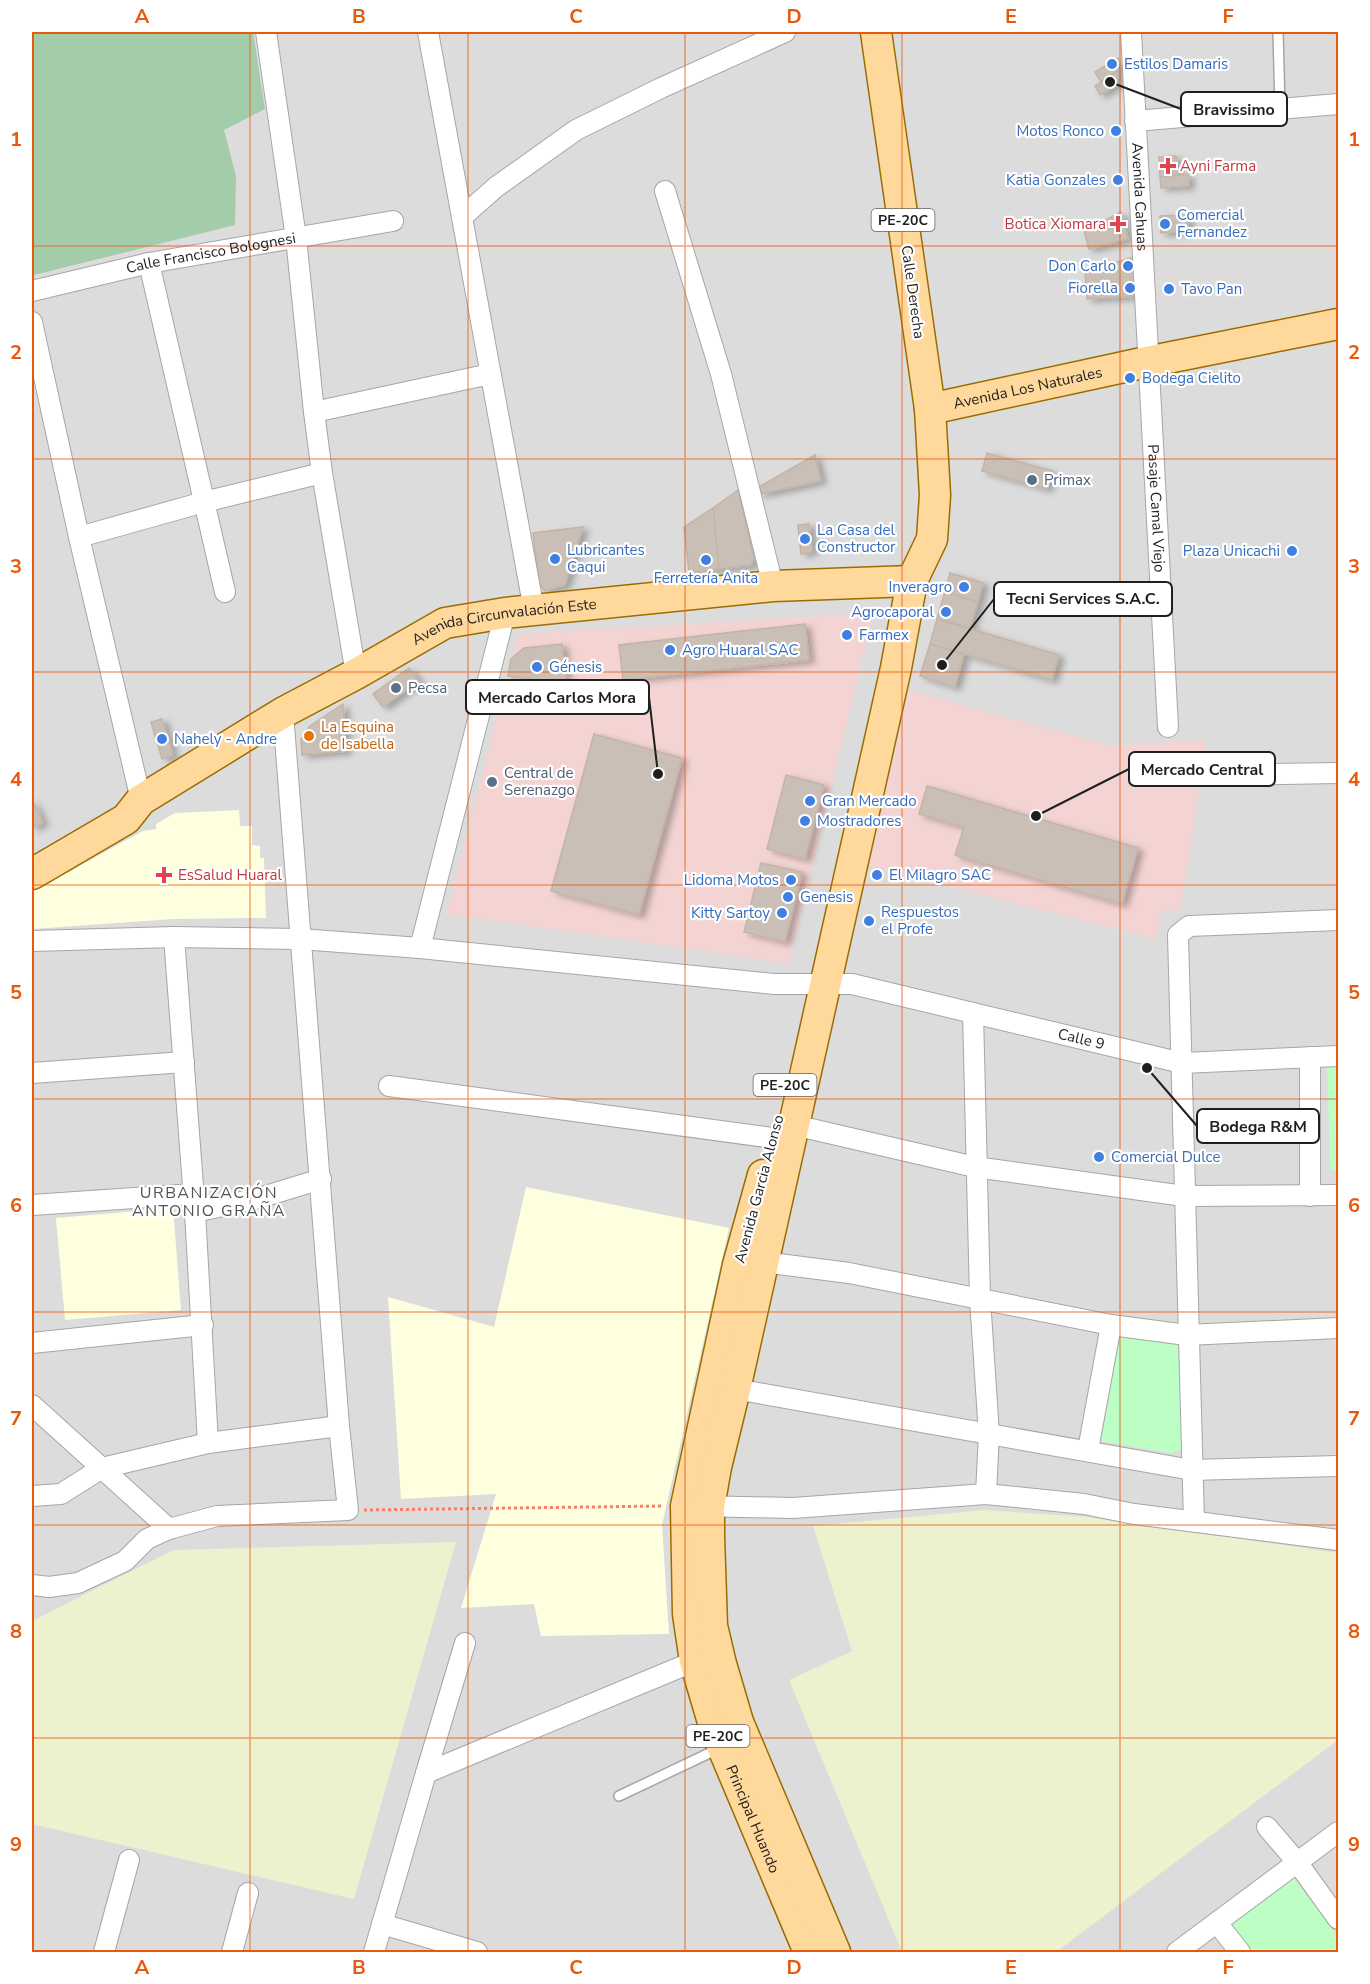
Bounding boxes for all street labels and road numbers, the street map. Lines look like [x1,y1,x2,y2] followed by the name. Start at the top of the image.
[1127,142,1153,252] street label: Avenida Cahuas
[872,209,934,231] road number: PE-20C
[124,228,297,278] street label: Calle Francisco Bolognesi
[897,244,929,340] street label: Calle Derecha
[951,362,1104,414] street label: Avenida Los Naturales
[1143,444,1170,573] street label: Pasaje Camal Viejo
[408,594,597,650] street label: Avenida Circunvalación Este
[1056,1024,1107,1054] street label: Calle 9
[754,1074,816,1096] road number: PE-20C
[730,1113,788,1265] street label: Avenida Garcia Alonso
[686,1725,750,1747] road number: PE-20C
[721,1762,785,1876] street label: Principal Huando

